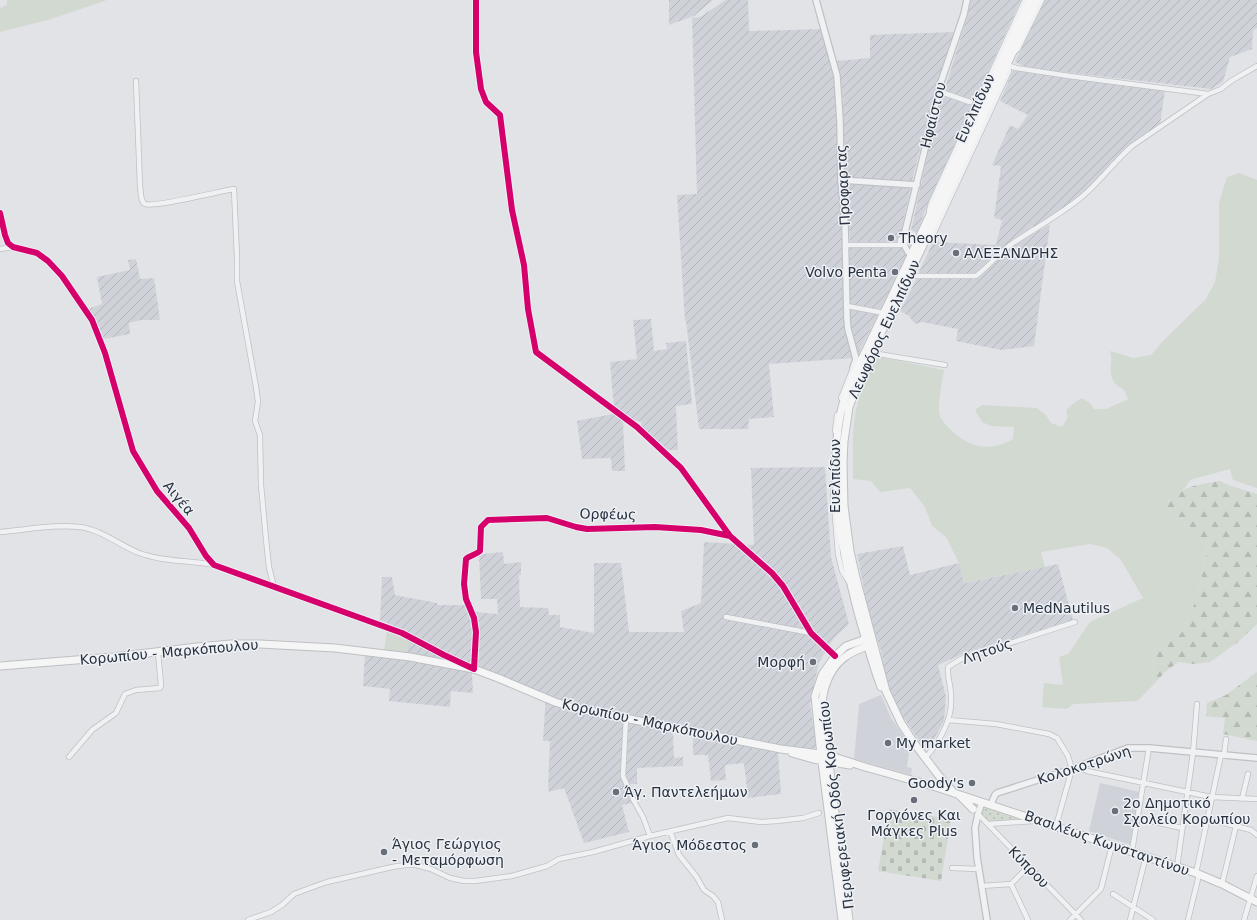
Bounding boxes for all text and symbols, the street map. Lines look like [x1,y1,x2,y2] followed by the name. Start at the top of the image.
[952,71,998,145] street label: Ευελπίδων
[917,80,949,150] street label: Ηφαίστου
[833,144,853,226] street label: Προφαρτας
[898,230,948,246] place label: Theory
[886,233,896,243] marker: Theory
[964,245,1058,261] place label: ΑΛΕΞΑΝΔΡΗΣ
[951,248,961,258] marker: ΑΛΕΞΑΝΔΡΗΣ
[845,257,923,401] street label: Λεωφόρος Ευελπίδων
[805,264,887,280] place label: Volvo Penta
[890,267,900,277] marker: Volvo Penta
[827,439,843,513] street label: Ευελπίδων
[160,478,198,518] street label: Αιγέα
[580,506,636,522] street label: Ορφέως
[1023,600,1110,616] place label: MedNautilus
[1010,603,1020,613] marker: MedNautilus
[960,635,1014,667] street label: Λητούς
[79,636,259,668] street label: Κορωπίου - Μαρκόπουλου
[757,654,805,670] place label: Μορφή
[808,657,818,667] marker: Μορφή
[561,696,739,748] street label: Κορωπίου - Μαρκόπουλου
[815,700,857,910] street label: Περιφερειακή Οδός Κορωπίου
[896,735,971,751] place label: My market
[883,738,893,748] marker: My market
[1035,742,1133,788] street label: Κολοκοτρώνη
[908,775,964,791] place label: Goody's
[967,778,977,788] marker: Goody's
[624,784,748,800] place label: Άγ. Παντελεήμων
[611,787,621,797] marker: Άγ. Παντελεήμων
[909,795,919,805] marker: Γοργόνες Και Μάγκες Plus
[1123,795,1250,827] place label: 2ο Δημοτικό Σχολείο Κορωπίου
[1110,806,1120,816] marker: 2ο Δημοτικό Σχολείο Κορωπίου
[867,807,961,839] place label: Γοργόνες Και Μάγκες Plus
[1022,807,1192,879] street label: Βασιλέως Κωνσταντίνου
[392,836,504,868] place label: Άγιος Γεώργιος - Μεταμόρφωση
[632,837,747,853] place label: Άγιος Μόδεστος
[750,840,760,850] marker: Άγιος Μόδεστος
[1005,843,1053,891] street label: Κύπρου
[379,847,389,857] marker: Άγιος Γεώργιος - Μεταμόρφωση

